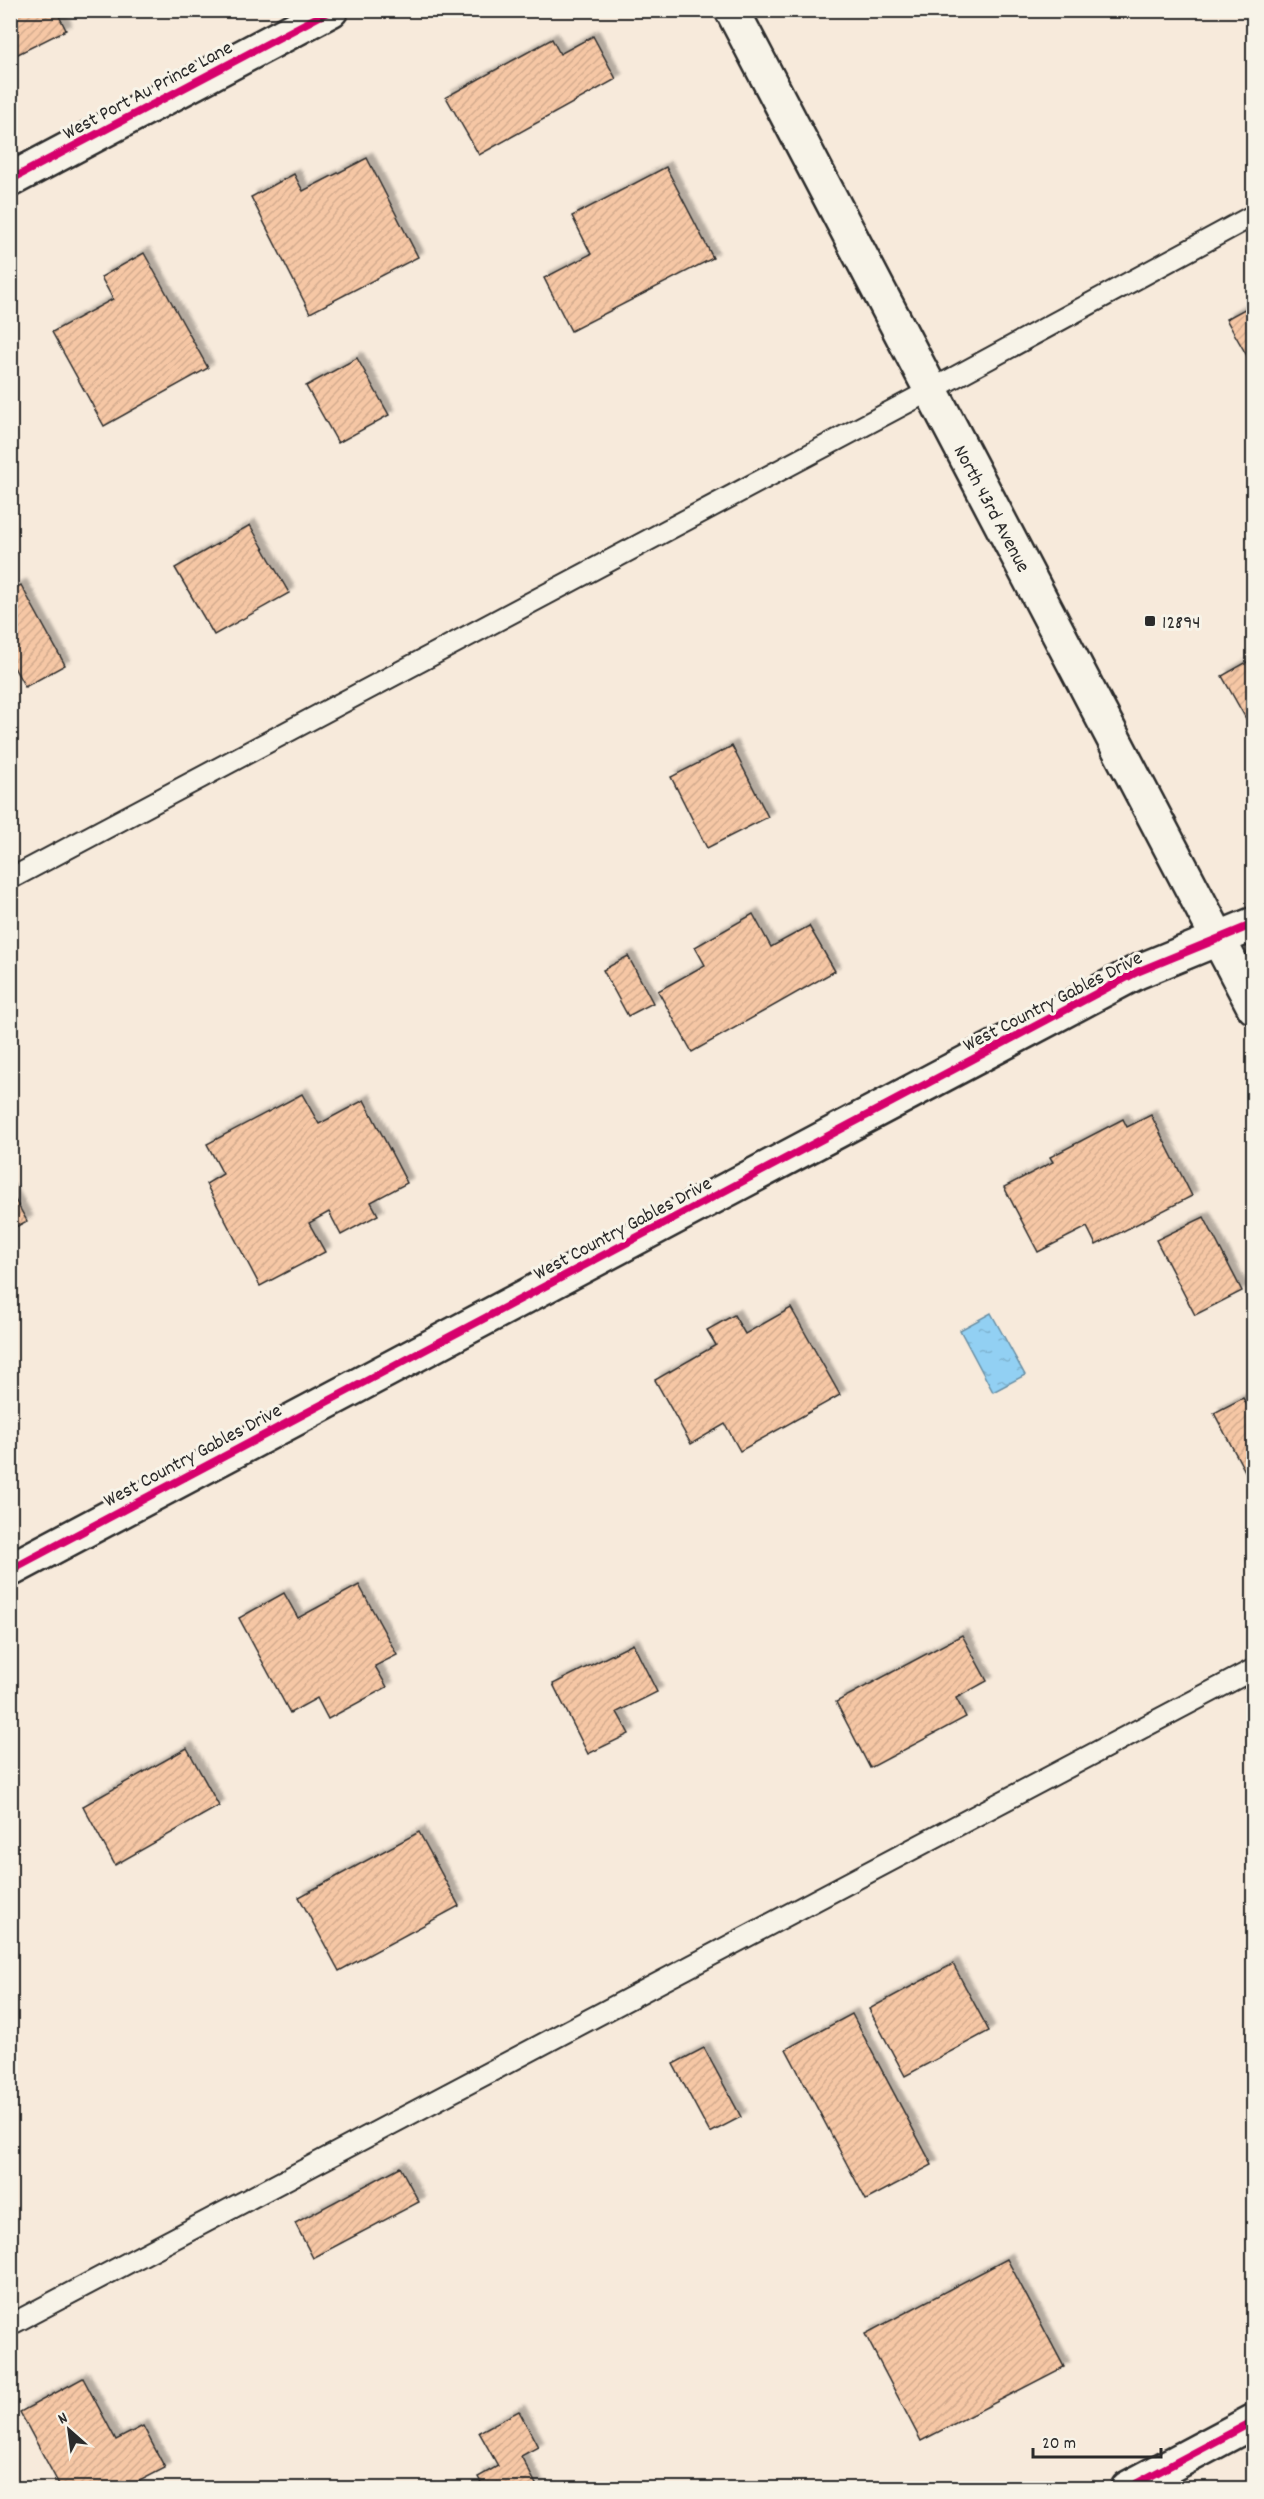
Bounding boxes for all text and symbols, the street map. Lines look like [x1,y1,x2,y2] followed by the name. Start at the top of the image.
[59,35,238,148] street label: West Port Au Prince Lane
[945,441,1036,578] street label: North 43rd Avenue
[1162,610,1201,638] place label: 12894
[1143,614,1157,628] marker: 12894
[959,945,1148,1060] street label: West Country Gables Drive
[529,1171,718,1288] street label: West Country Gables Drive
[99,1398,288,1515] street label: West Country Gables Drive
[39,2400,99,2460] north arrow
[54,2407,72,2431] text: N
[1033,2421,1160,2459] scale bar
[1042,2432,1076,2457] text: 20 m

